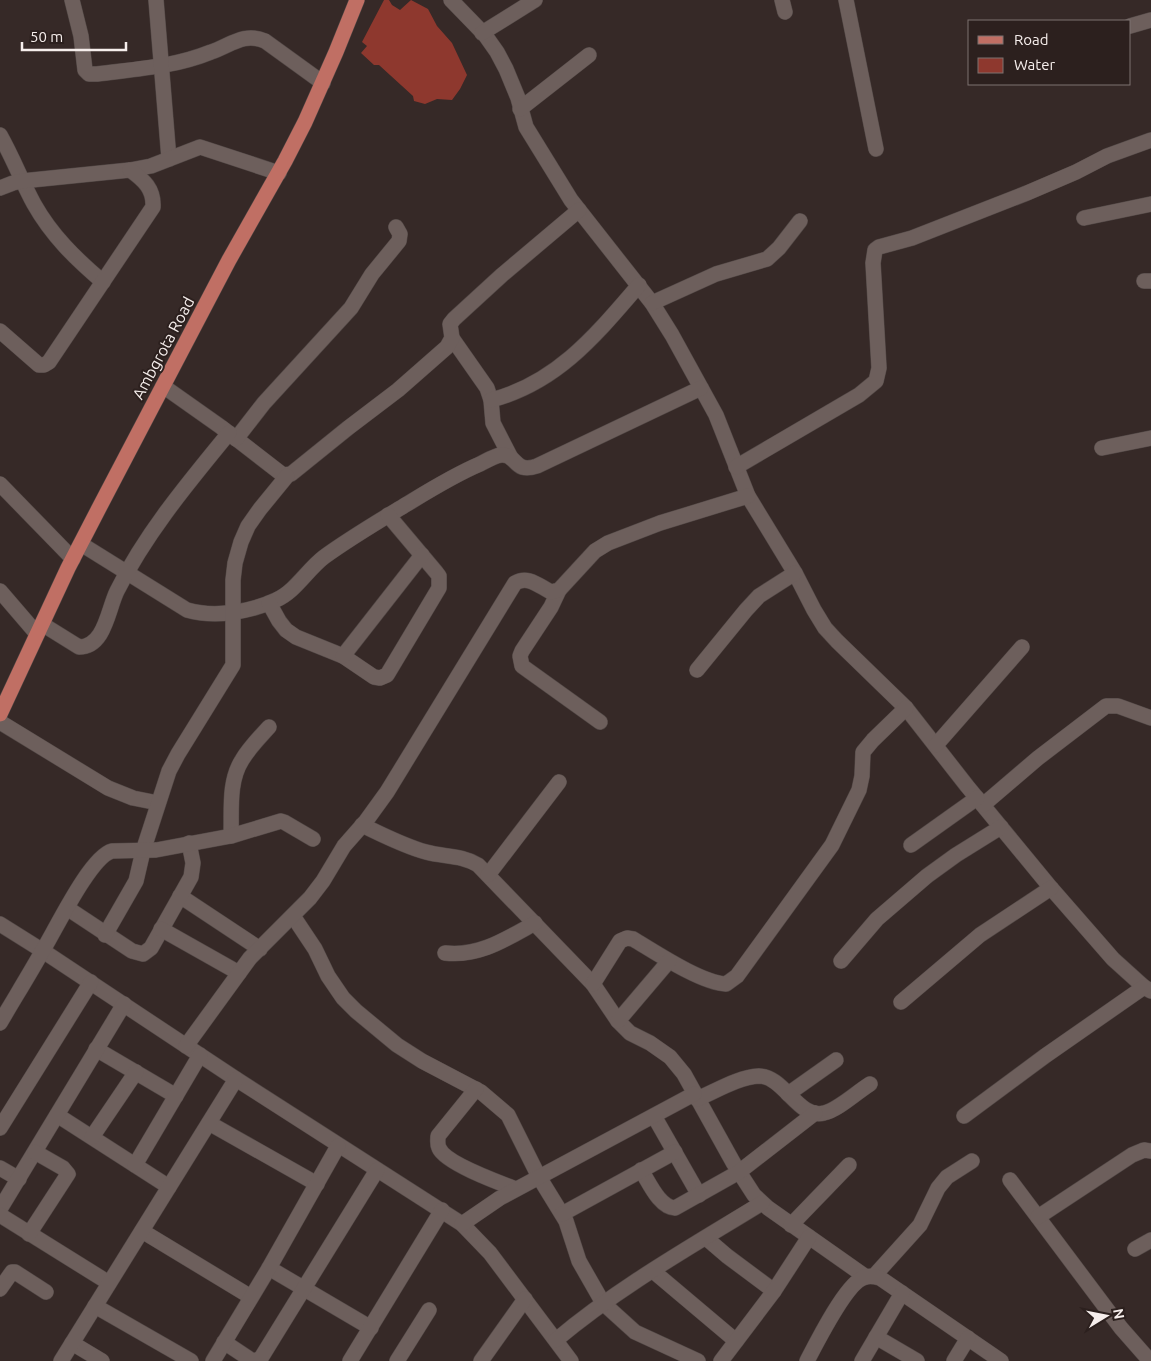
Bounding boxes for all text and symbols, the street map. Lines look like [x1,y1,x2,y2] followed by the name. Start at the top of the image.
[22,20,126,52] scale bar
[968,20,1131,85] legend
[30,28,63,45] text: 50 m
[1014,31,1049,48] text: Road
[1014,56,1055,73] text: Water
[128,294,198,402] street label: Ambgrota Road
[1081,1291,1131,1341] north arrow
[1110,1307,1128,1320] text: N

